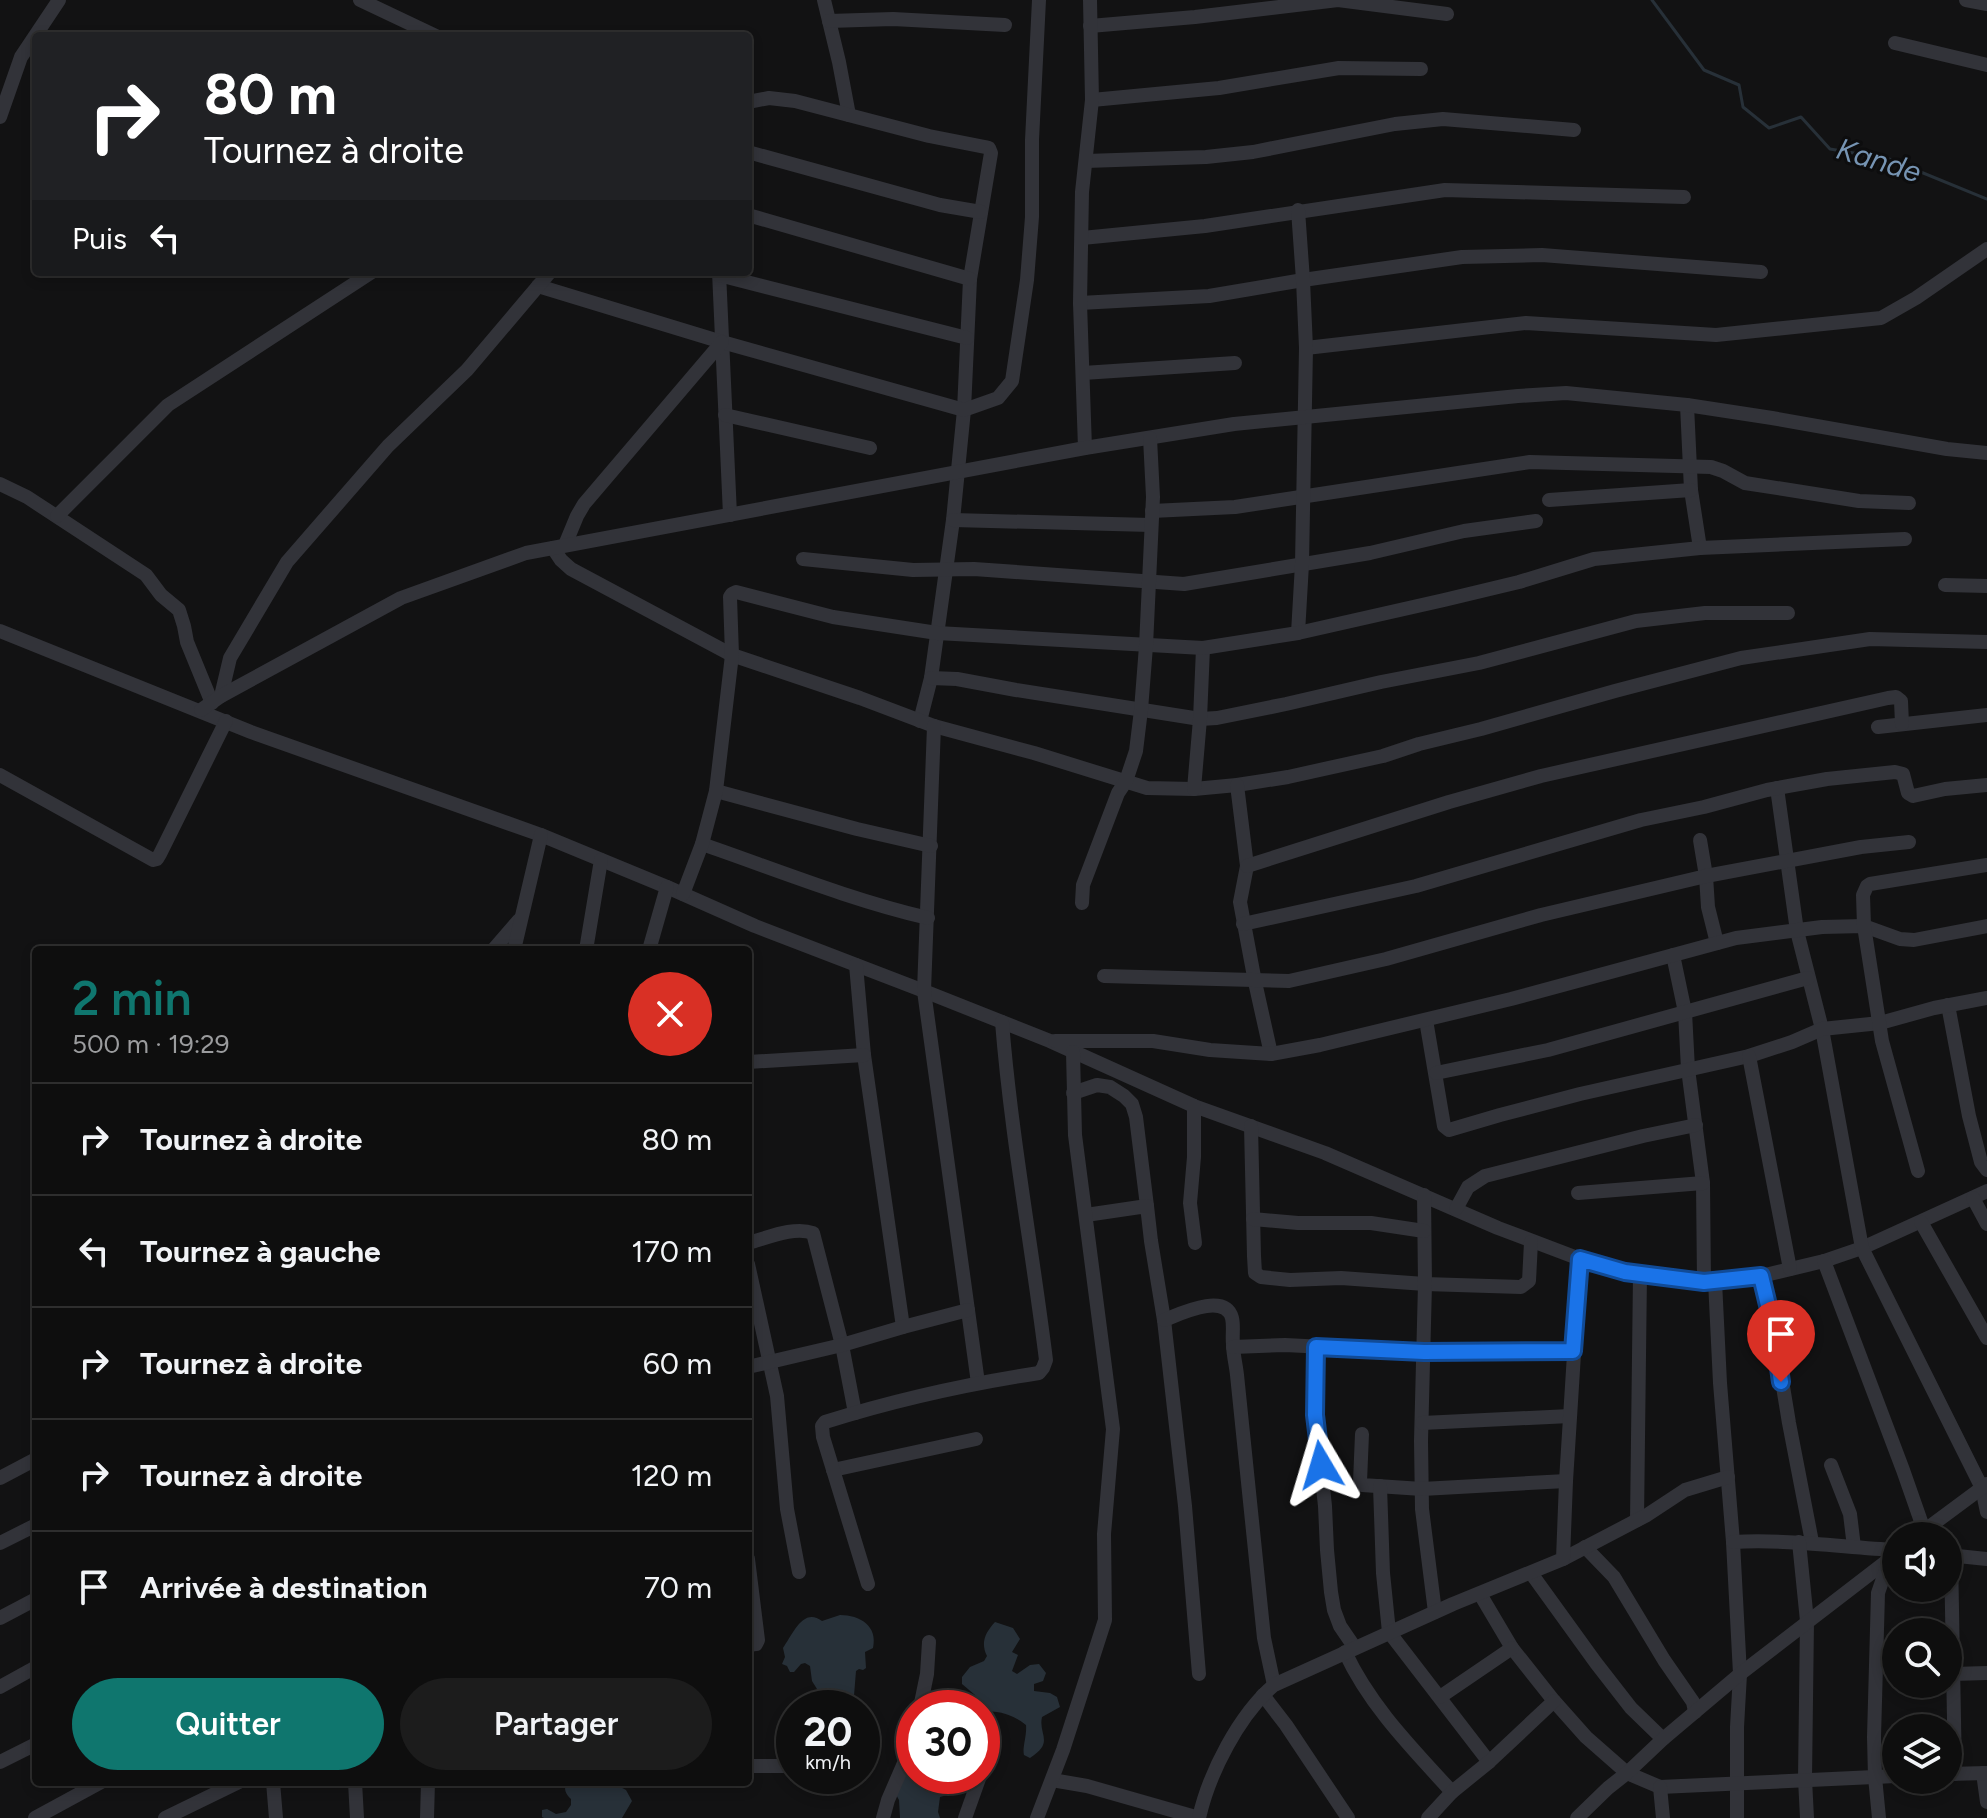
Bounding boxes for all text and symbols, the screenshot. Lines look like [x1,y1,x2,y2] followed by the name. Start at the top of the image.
[204,61,337,128] text: 80 m
[72,64,176,168] icon: right
[204,129,464,172] text: Tournez à droite
[1832,130,1926,190] water label: Kande
[143,216,187,260] icon: left
[72,220,127,257] text: Puis
[72,969,192,1027] text: 2 min
[628,972,712,1056] button: close
[72,1028,230,1060] text: 500 m · 19:29
[72,1117,116,1161] icon: right
[140,1121,362,1158] text: Tournez à droite
[641,1121,712,1158] text: 80 m
[72,1229,116,1273] icon: left
[140,1233,381,1270] text: Tournez à gauche
[631,1233,712,1270] text: 170 m
[1747,1300,1815,1382] pin
[1759,1312,1803,1356] icon: arrive
[72,1341,116,1385] icon: right
[140,1345,362,1382] text: Tournez à droite
[643,1345,712,1382] text: 60 m
[1279,1423,1363,1507] position arrow
[72,1453,116,1497] icon: right
[140,1457,362,1494] text: Tournez à droite
[631,1457,712,1494] text: 120 m
[1882,1522,1962,1794] map controls
[1882,1522,1962,1602] button: sound
[72,1565,116,1609] icon: arrive
[140,1569,427,1606] text: Arrivée à destination
[644,1569,712,1606] text: 70 m
[1882,1618,1962,1698] button: search
[72,1678,384,1770] button: Quitter
[400,1678,712,1770] button: Partager
[896,1690,1000,1794] speed limit sign: 30
[803,1708,853,1756] text: 20
[1882,1714,1962,1794] button: layers
[805,1750,851,1774] text: km/h

